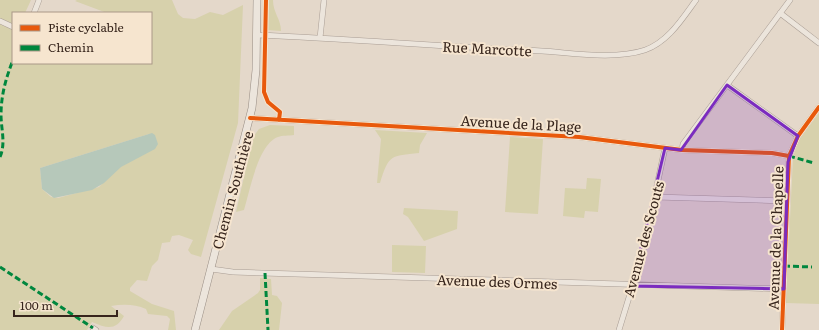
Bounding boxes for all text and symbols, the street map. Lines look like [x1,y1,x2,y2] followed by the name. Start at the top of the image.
[12,12,152,64] legend
[48,18,124,36] text: Piste cyclable
[442,36,532,60] street label: Rue Marcotte
[48,38,94,56] text: Chemin
[460,110,582,136] street label: Avenue de la Plage
[207,129,257,251] street label: Chemin Southière
[762,166,788,310] street label: Avenue de la Chapelle
[618,178,668,300] street label: Avenue des Scouts
[436,269,558,293] street label: Avenue des Ormes
[14,292,117,318] scale bar
[20,296,53,314] text: 100 m

